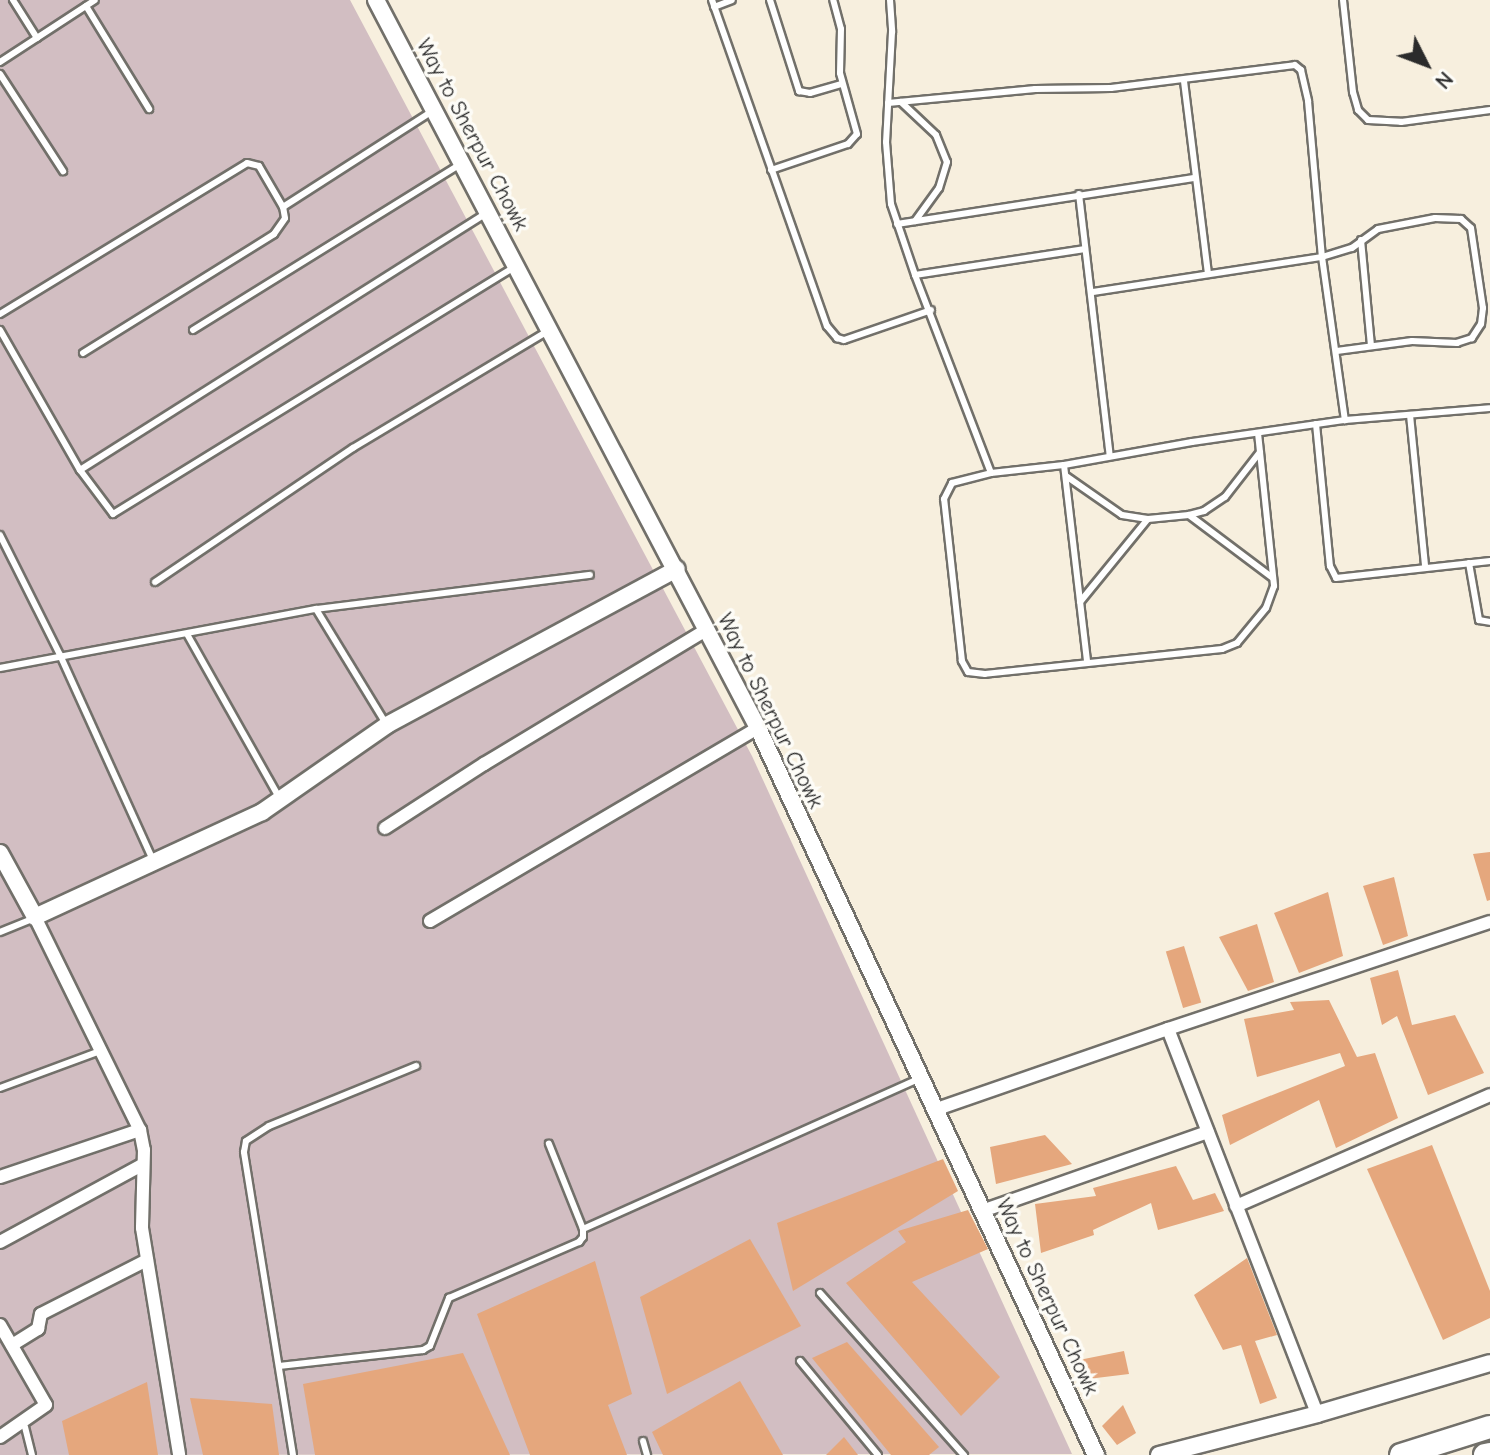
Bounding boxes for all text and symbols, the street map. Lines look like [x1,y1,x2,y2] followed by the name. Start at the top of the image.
[1386,24,1466,104] north arrow
[410,34,534,236] street label: Way to Sherpur Chowk
[1429,66,1458,94] text: N
[711,609,829,813] street label: Way to Sherpur Chowk
[990,1194,1104,1400] street label: Way to Sherpur Chowk

